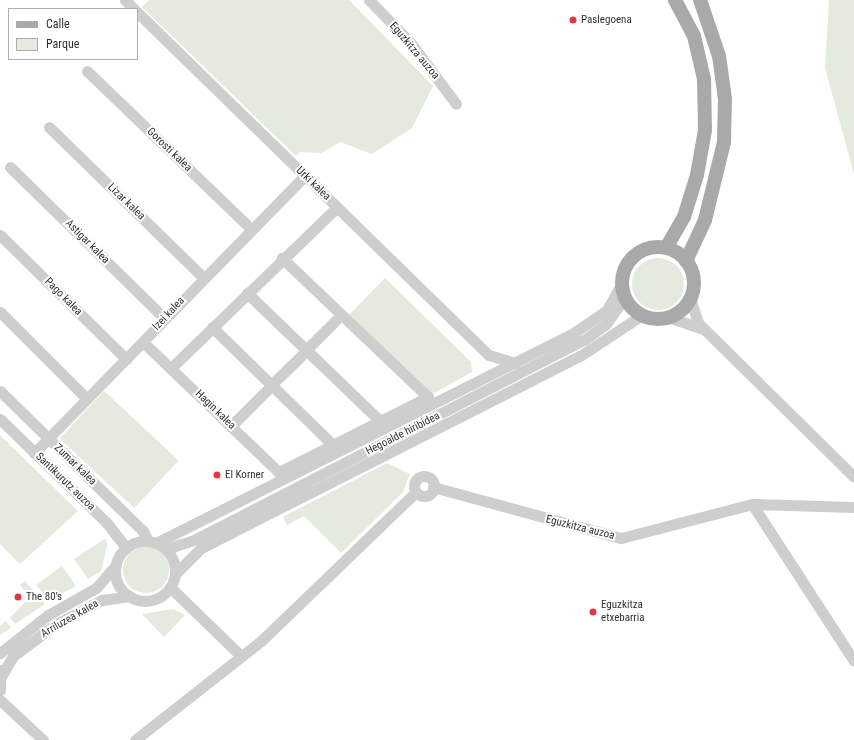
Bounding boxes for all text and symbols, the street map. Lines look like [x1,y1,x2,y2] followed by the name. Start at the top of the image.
[8,8,138,60] legend
[581,13,632,27] place label: Paslegoena
[568,15,578,25] marker: Paslegoena
[46,17,70,31] text: Calle
[386,20,442,82] street label: Eguzkitza auzoa
[46,37,79,51] text: Parque
[144,125,194,175] street label: Gorosti kalea
[293,164,333,204] street label: Urki kalea
[105,181,147,223] street label: Lizar kalea
[62,217,112,267] street label: Astigar kalea
[41,275,85,319] street label: Pago kalea
[150,295,188,333] street label: Izei kalea
[192,388,238,432] street label: Hagin kalea
[364,410,442,458] street label: Hegoalde hiribidea
[51,442,99,488] street label: Zumar kalea
[32,450,98,514] street label: Santikurutz auzoa
[225,468,264,482] place label: El Korner
[212,470,222,480] marker: El Korner
[544,513,616,543] street label: Eguzkitza auzoa
[26,590,62,604] place label: The 80's
[13,592,23,602] marker: The 80's
[39,597,101,641] street label: Arriluzea kalea
[601,599,644,625] place label: Eguzkitza etxebarria
[588,607,598,617] marker: Eguzkitza etxebarria

